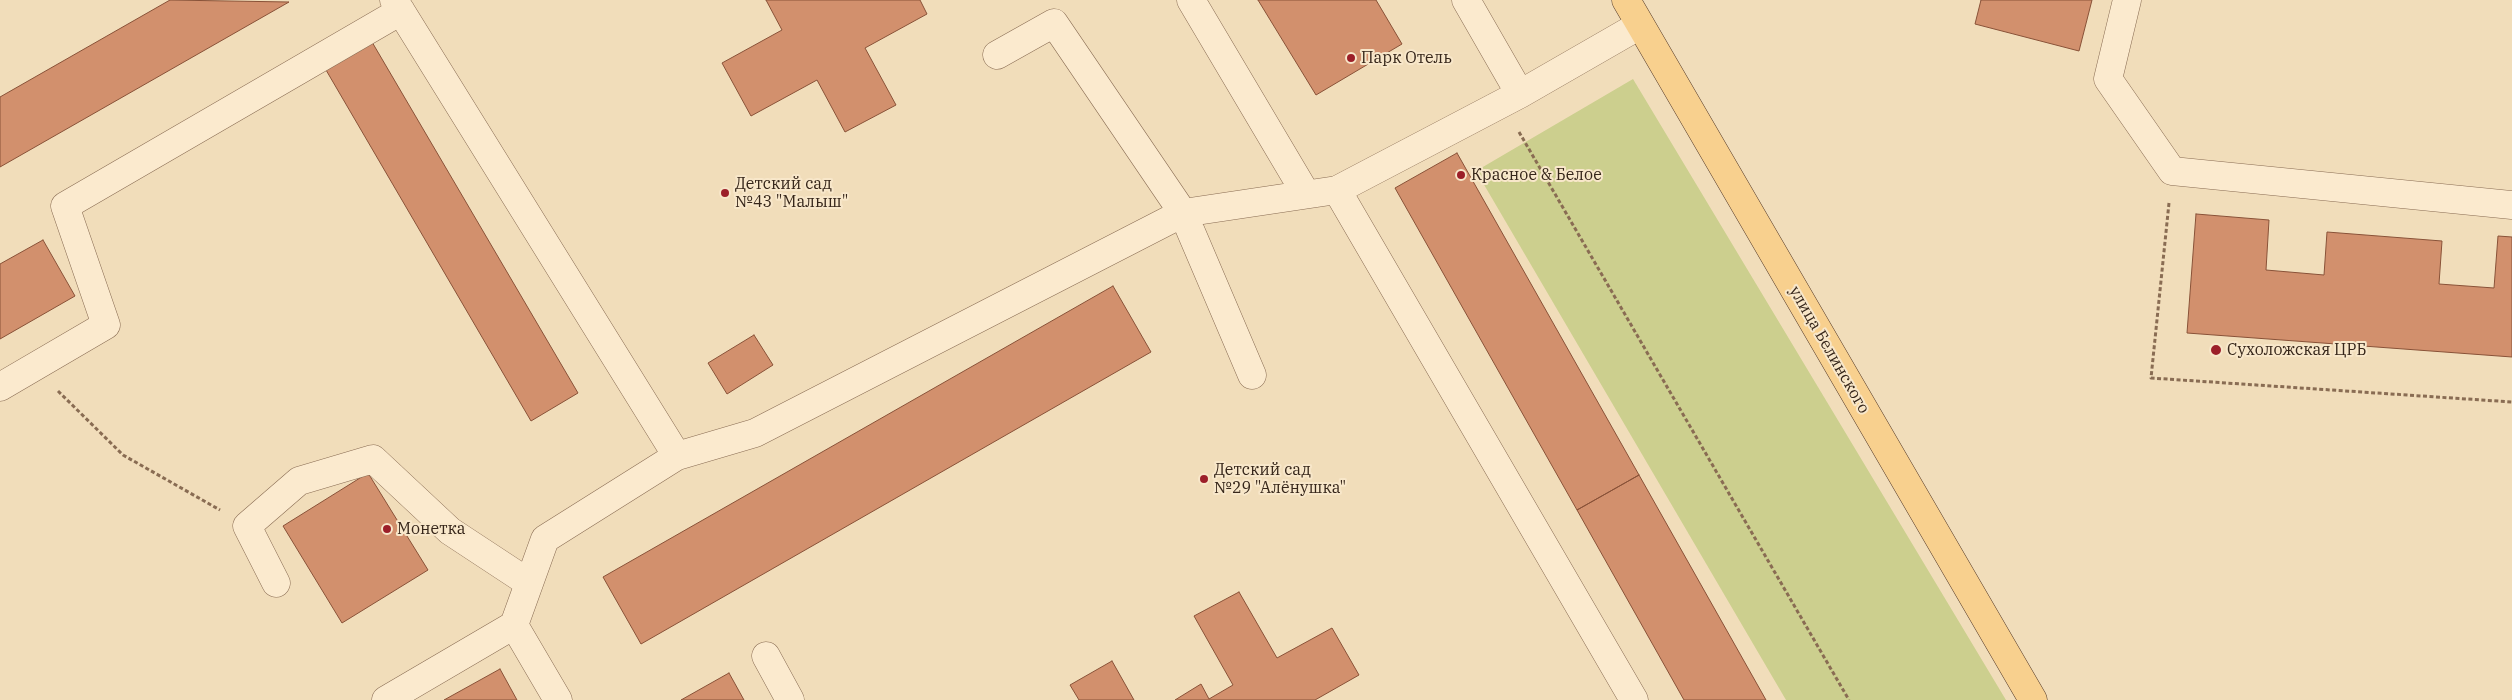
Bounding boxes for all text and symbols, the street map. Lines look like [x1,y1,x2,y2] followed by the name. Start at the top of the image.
[1361,48,1452,68] place label: Парк Отель
[1345,52,1357,64] marker: Парк Отель
[1471,165,1602,185] place label: Красное & Белое
[1455,169,1467,181] marker: Красное & Белое
[735,174,848,212] place label: Детский сад №43 "Малыш"
[719,187,731,199] marker: Детский сад №43 "Малыш"
[1785,283,1873,417] street label: улица Белинского
[2227,340,2367,360] place label: Сухоложская ЦРБ
[2209,343,2223,357] marker: Сухоложская ЦРБ
[1214,460,1346,498] place label: Детский сад №29 "Алёнушка"
[1198,473,1210,485] marker: Детский сад №29 "Алёнушка"
[397,519,465,539] place label: Монетка
[381,523,393,535] marker: Монетка

